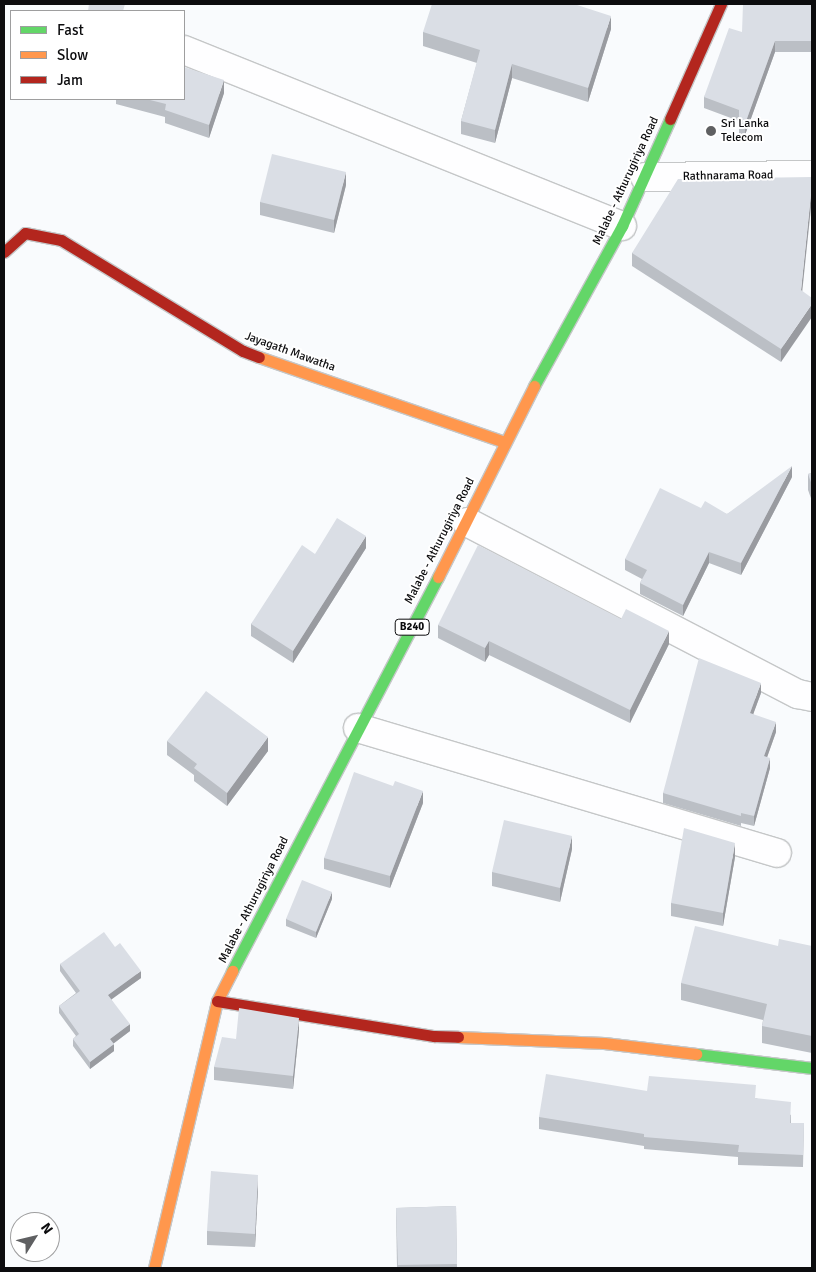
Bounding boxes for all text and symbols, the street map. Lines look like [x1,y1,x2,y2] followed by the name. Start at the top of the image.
[10,10,185,100] legend
[57,21,84,39] text: Fast
[57,46,88,64] text: Slow
[57,71,83,89] text: Jam
[590,115,662,247] street label: Malabe - Athurugiriya Road
[721,117,769,145] place label: Sri Lanka Telecom
[705,125,717,137] marker: Sri Lanka Telecom
[682,168,774,184] street label: Rathnarama Road
[243,329,337,375] street label: Jayagath Mawatha
[402,475,478,607] street label: Malabe - Athurugiriya Road
[394,618,430,636] road number: B240
[216,834,292,966] street label: Malabe - Athurugiriya Road
[10,1212,60,1262] north arrow
[37,1220,56,1237] text: N

